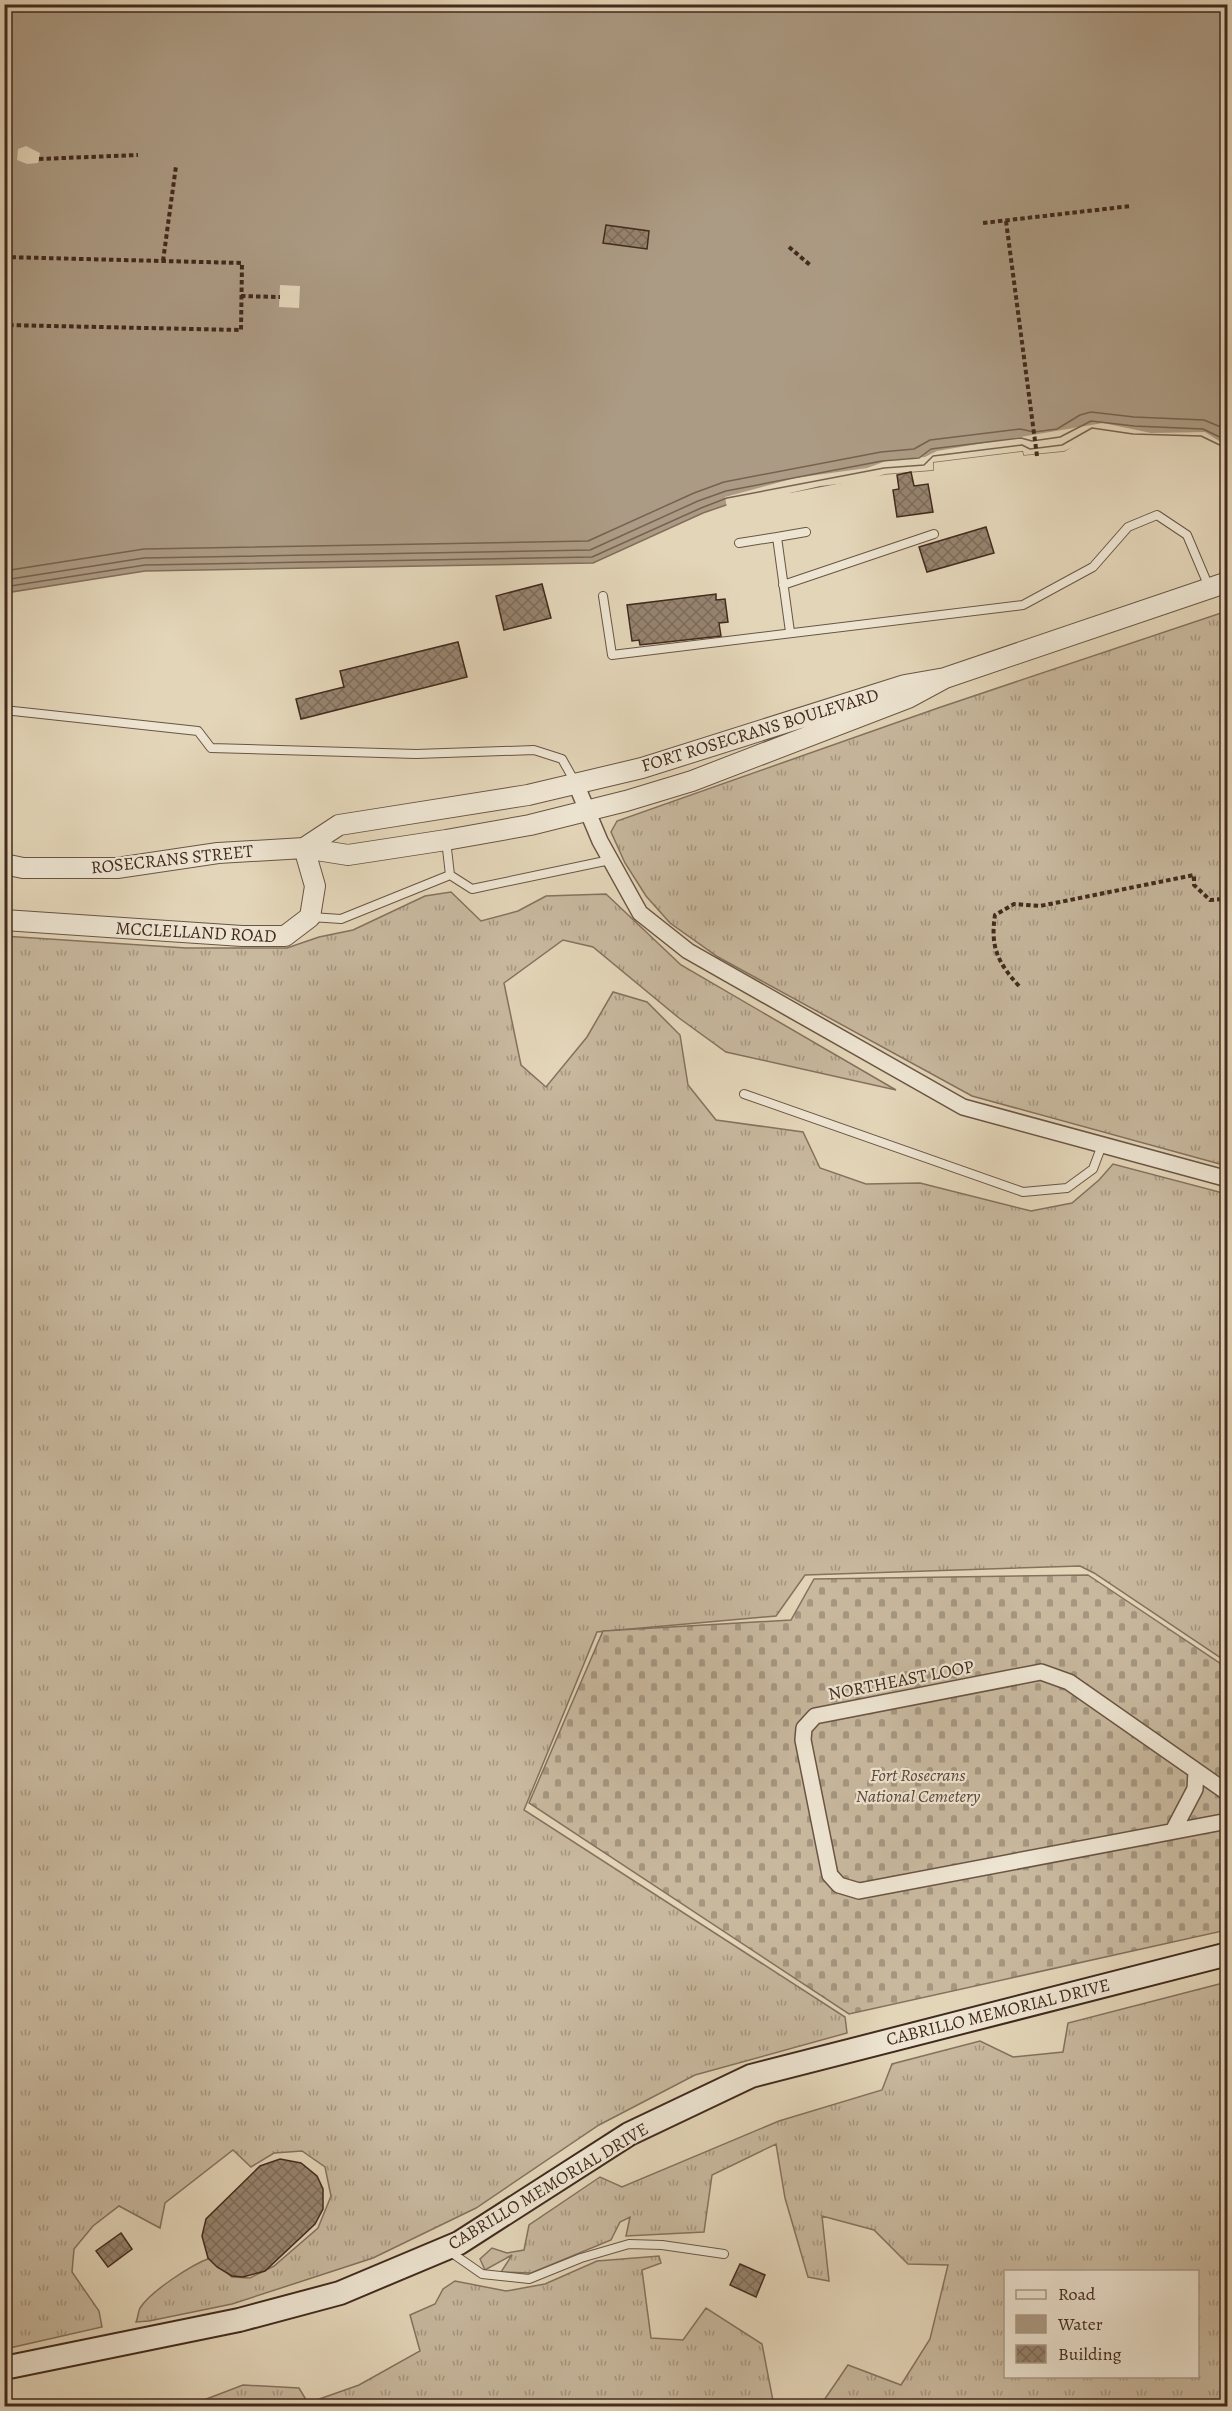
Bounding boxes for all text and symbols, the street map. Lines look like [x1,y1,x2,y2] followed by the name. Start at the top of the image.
[638,682,882,778] street label: FORT ROSECRANS BOULEVARD
[89,839,255,879] street label: ROSECRANS STREET
[115,916,277,948] street label: MCCLELLAND ROAD
[826,1654,976,1706] street label: NORTHEAST LOOP
[856,1763,980,1808] park label: Fort Rosecrans National Cemetery
[884,1973,1112,2051] street label: CABRILLO MEMORIAL DRIVE
[443,2117,653,2255] street label: CABRILLO MEMORIAL DRIVE
[1004,2270,1199,2378] legend
[1058,2282,1096,2306] text: Road
[1057,2312,1103,2336] text: Water
[1058,2342,1122,2366] text: Building

